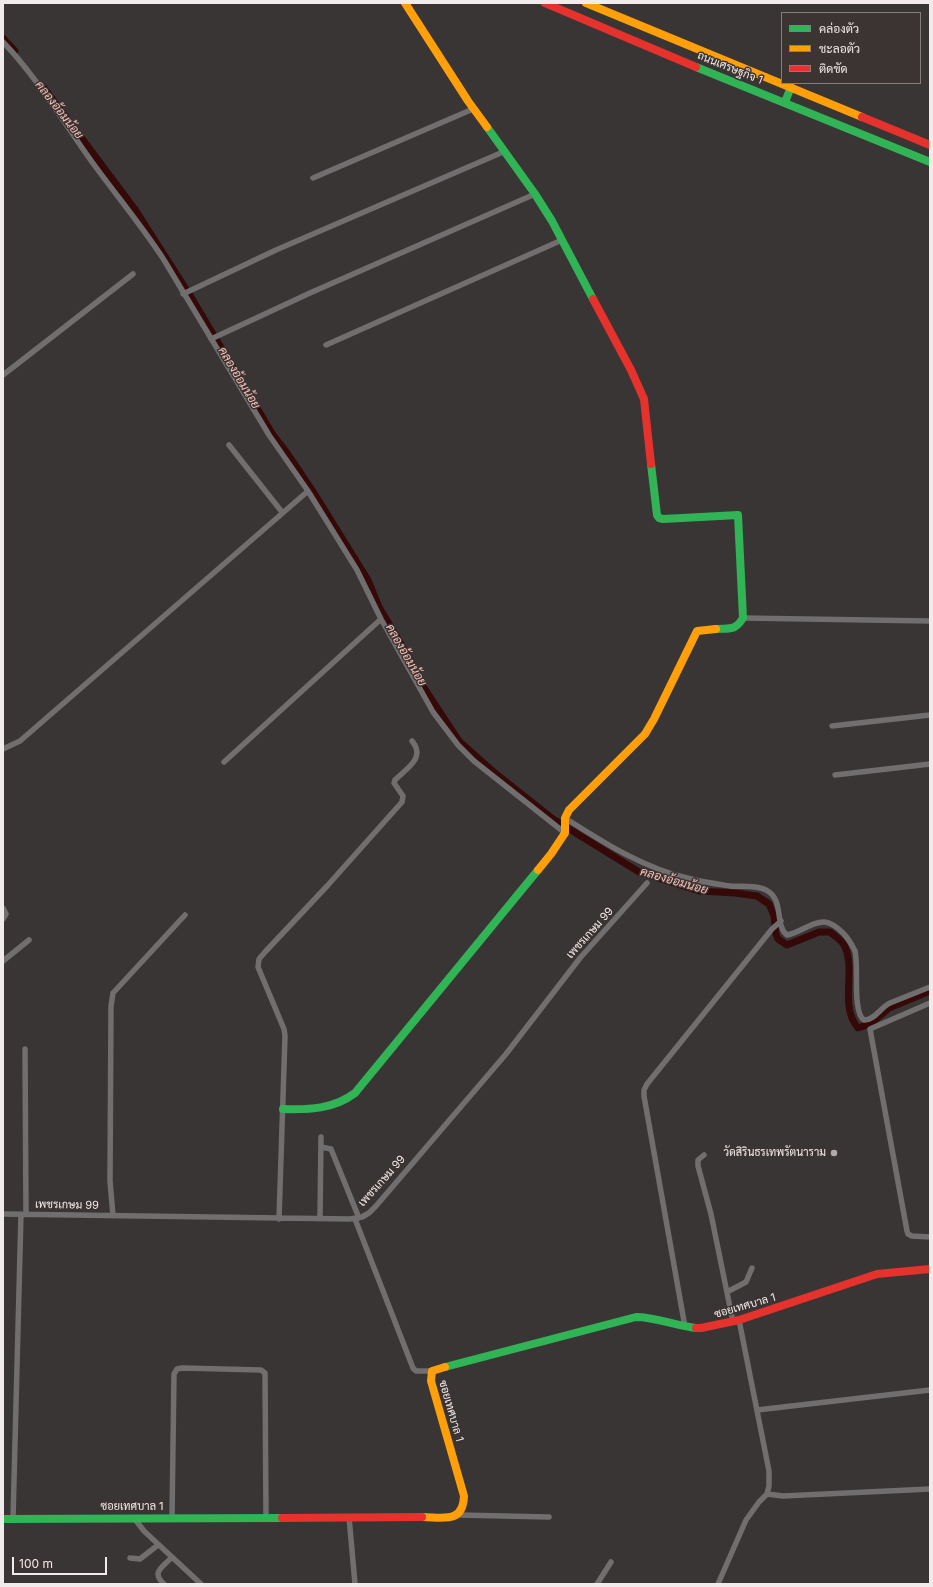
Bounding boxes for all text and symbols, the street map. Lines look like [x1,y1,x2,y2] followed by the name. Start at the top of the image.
[781,12,921,84] legend
[819,21,859,36] text: คล่องตัว
[819,41,860,56] text: ชะลอตัว
[695,49,765,87] street label: ถนนเศรษฐกิจ 1
[819,61,848,76] text: ติดขัด
[32,78,86,142] water label: คลองอ้อมน้อย
[215,344,263,412] water label: คลองอ้อมน้อย
[382,621,430,689] water label: คลองอ้อมน้อย
[639,864,709,898] water label: คลองอ้อมน้อย
[564,905,616,961] street label: เพชรเกษม 99
[724,1146,826,1160] place label: วัดสิรินธรเทพรัตนาราม
[829,1148,839,1158] marker: วัดสิรินธรเทพรัตนาราม
[356,1153,408,1209] street label: เพชรเกษม 99
[35,1198,99,1212] street label: เพชรเกษม 99
[713,1291,777,1321] street label: ซอยเทศบาล 1
[436,1379,466,1443] street label: ซอยเทศบาล 1
[100,1500,164,1514] street label: ซอยเทศบาล 1
[14,1549,109,1575] scale bar
[19,1556,53,1571] text: 100 m

